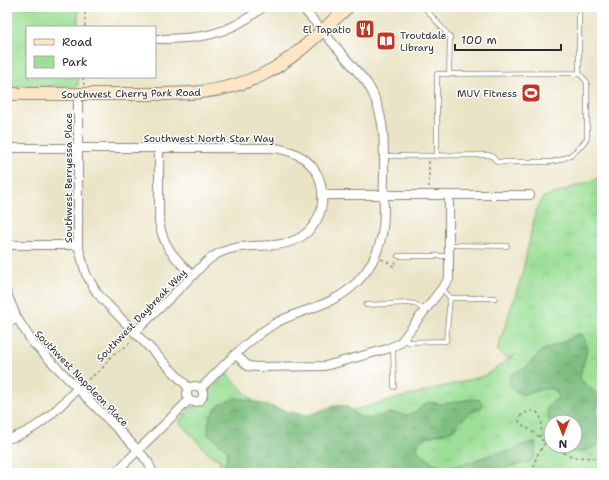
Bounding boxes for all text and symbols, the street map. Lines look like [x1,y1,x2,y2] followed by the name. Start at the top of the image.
[354,18,376,40] restaurant icon: El Tapatio
[303,23,351,36] place label: El Tapatio
[26,26,156,78] legend
[455,26,561,52] scale bar
[400,29,447,54] place label: Troutdale Library
[375,30,397,52] library icon: Troutdale Library
[461,32,497,48] text: 100 m
[62,34,93,50] text: Road
[62,54,88,70] text: Park
[520,82,542,104] sports icon: MUV Fitness
[61,86,202,101] street label: Southwest Cherry Park Road
[457,87,517,100] place label: MUV Fitness
[62,113,75,243] street label: Southwest Berryessa Place
[144,132,275,145] street label: Southwest North Star Way
[94,266,189,365] street label: Southwest Daybreak Way
[32,327,131,429] street label: Southwest Napoleon Place
[543,414,583,454] north arrow
[558,436,567,451] text: N

